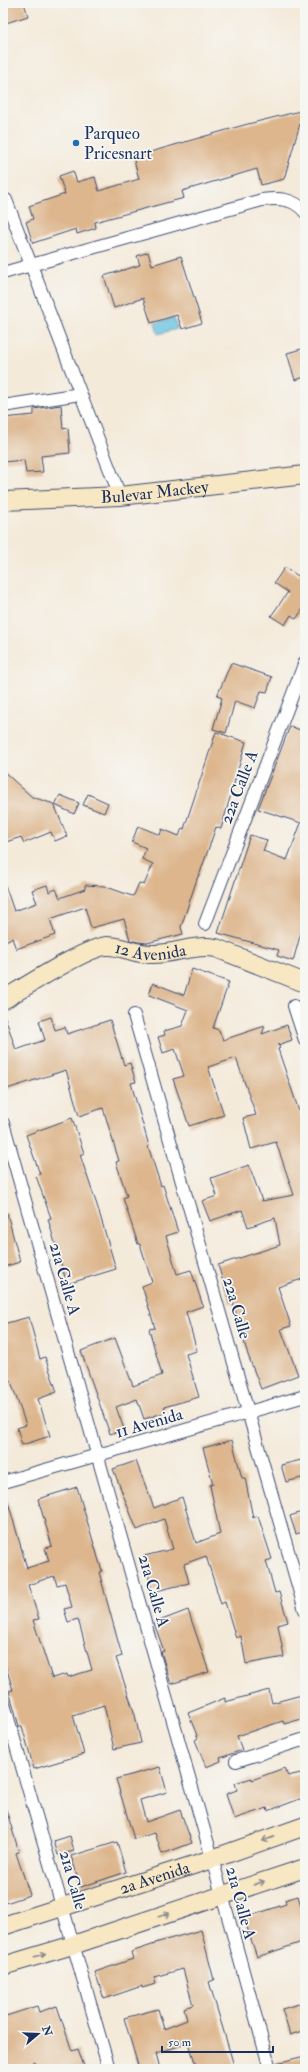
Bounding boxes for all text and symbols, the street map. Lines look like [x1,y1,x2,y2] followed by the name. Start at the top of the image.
[84,123,152,164] place label: Parqueo Pricesnart
[71,138,81,148] marker: Parqueo Pricesnart
[100,475,210,507] street label: Bulevar Mackey
[215,747,263,827] street label: 22a Calle A
[113,936,189,965] street label: 12 Avenida
[45,1240,85,1318] street label: 21a Calle A
[218,1275,256,1341] street label: 22a Calle
[113,1403,186,1443] street label: 11 Avenida
[134,1552,174,1630] street label: 21a Calle A
[263,1835,275,1843] one-way arrow
[55,1848,91,1912] street label: 21a Calle
[117,1856,193,1899] street label: 2a Avenida
[221,1864,261,1942] street label: 21a Calle A
[253,1879,265,1887] one-way arrow
[158,1911,171,1918] one-way arrow
[34,1951,47,1958] one-way arrow
[18,2014,58,2054] north arrow
[39,2023,55,2039] text: N
[162,2028,273,2054] scale bar
[168,2035,192,2050] text: 50 m

